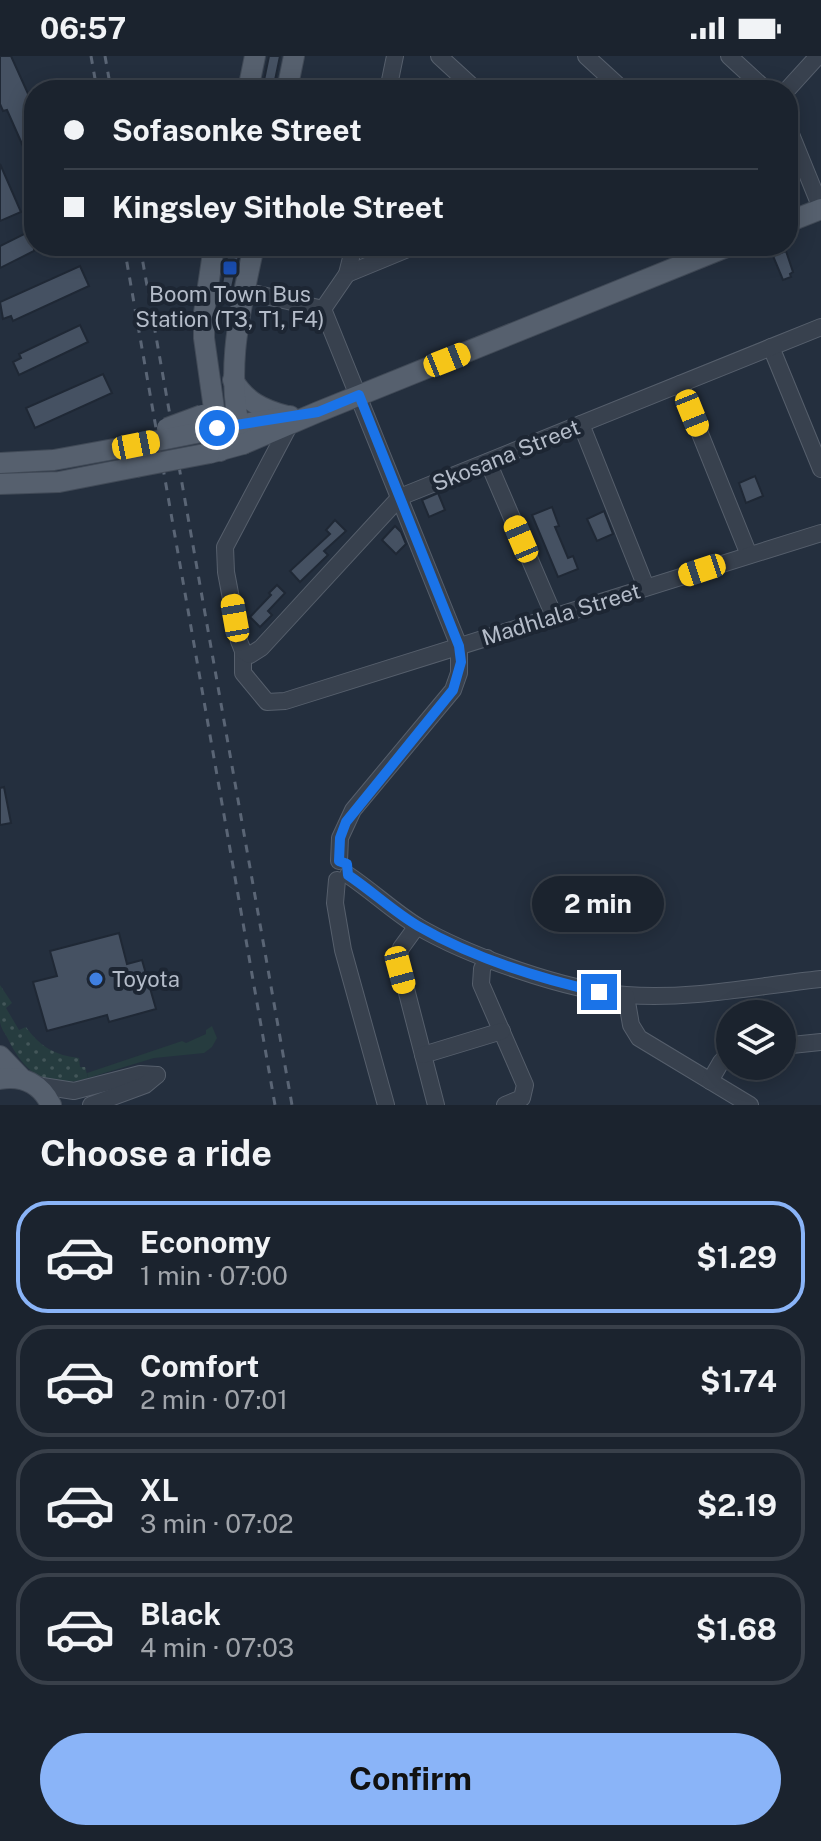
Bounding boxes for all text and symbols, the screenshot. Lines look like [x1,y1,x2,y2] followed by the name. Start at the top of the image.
[40,10,126,46] text: 06:57
[112,112,362,148] text: Sofasonke Street
[112,189,444,225] text: Kingsley Sithole Street
[221,259,239,277] marker: Boom Town Bus Station (T3, T1, F4)
[135,281,325,332] place label: Boom Town Bus Station (T3, T1, F4)
[420,340,474,380] car
[672,386,712,440] car
[199,410,235,446] route start
[428,414,584,496] street label: Skosana Street
[110,429,162,461] car
[501,512,541,566] car
[675,551,729,589] car
[479,578,643,650] street label: Madhlala Street
[219,592,251,644] car
[533,876,665,932] callout: 2 min
[564,888,632,919] text: 2 min
[382,944,418,996] car
[112,966,180,992] place label: Toyota
[87,970,105,988] marker: Toyota
[581,974,617,1010] route end
[716,1000,796,1080] map controls
[716,1000,796,1080] button: layers
[40,1132,272,1174] text: Choose a ride
[44,1221,116,1293] icon: car
[140,1224,271,1260] text: Economy
[696,1239,777,1275] text: $1.29
[140,1260,288,1291] text: 1 min · 07:00
[44,1345,116,1417] icon: car
[140,1348,259,1384] text: Comfort
[700,1363,777,1399] text: $1.74
[140,1384,288,1415] text: 2 min · 07:01
[44,1469,116,1541] icon: car
[140,1472,179,1508] text: XL
[697,1487,777,1523] text: $2.19
[140,1508,294,1539] text: 3 min · 07:02
[44,1593,116,1665] icon: car
[140,1596,221,1632] text: Black
[696,1611,777,1647] text: $1.68
[140,1632,294,1663] text: 4 min · 07:03
[40,1733,781,1825] button: Confirm

